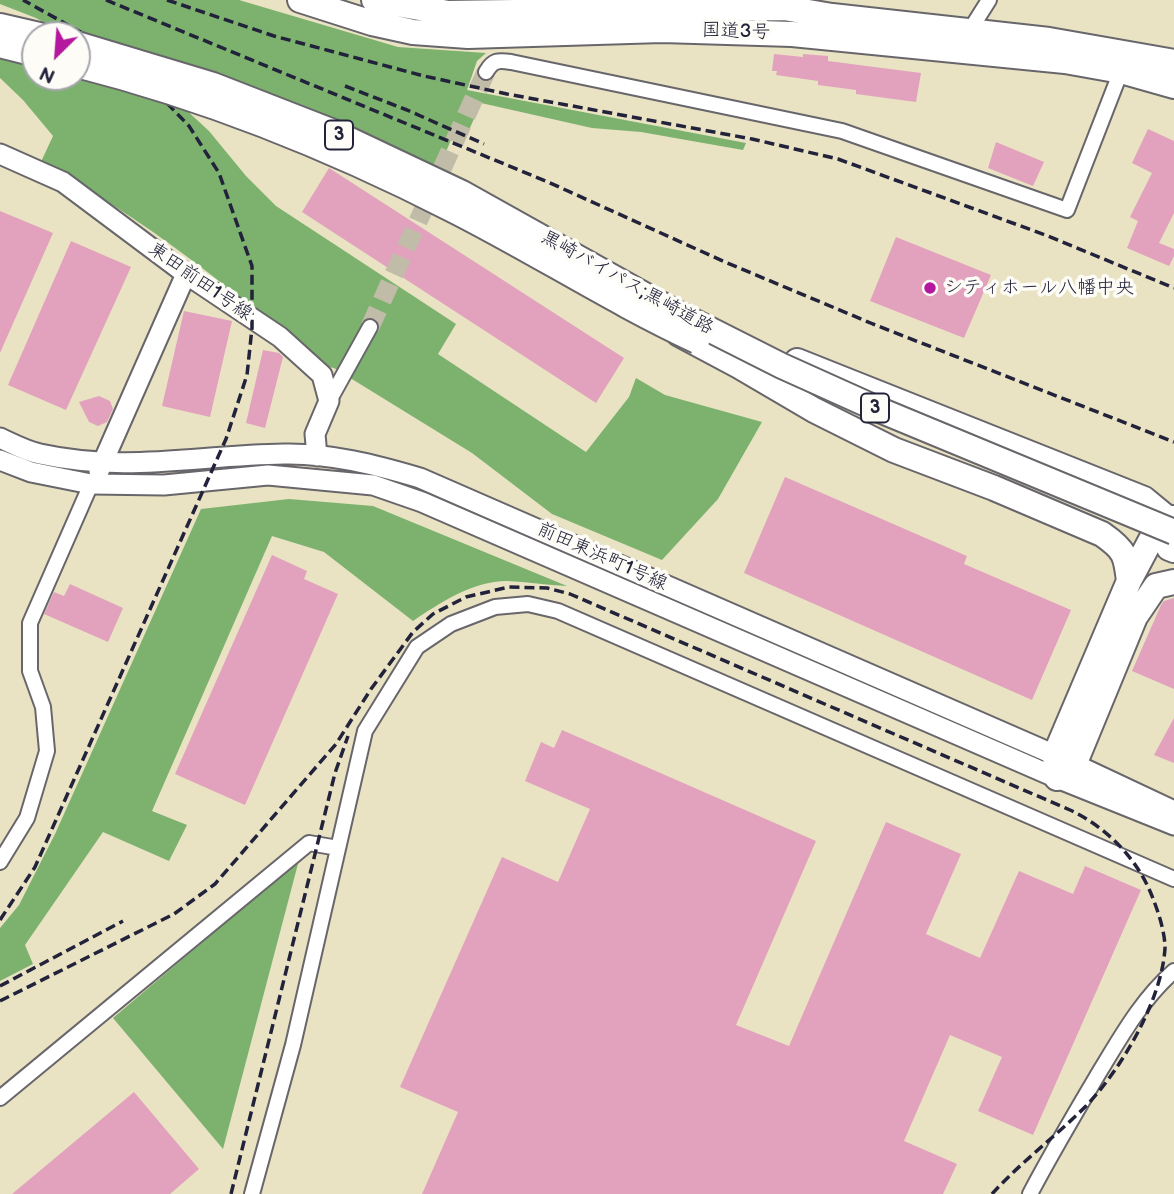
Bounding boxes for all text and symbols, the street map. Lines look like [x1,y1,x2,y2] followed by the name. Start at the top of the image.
[701,19,771,45] street label: 国道3号
[21,21,91,91] north arrow
[36,60,59,87] text: N
[325,120,353,150] road number: 3
[537,226,717,340] street label: 黒崎バイパス;黒崎道路
[144,238,256,326] street label: 東田前田1号線
[944,277,1134,299] place label: シティホール八幡中央
[922,280,938,296] marker: シティホール八幡中央
[861,394,889,422] road number: 3
[533,518,671,596] street label: 前田東浜町1号線

